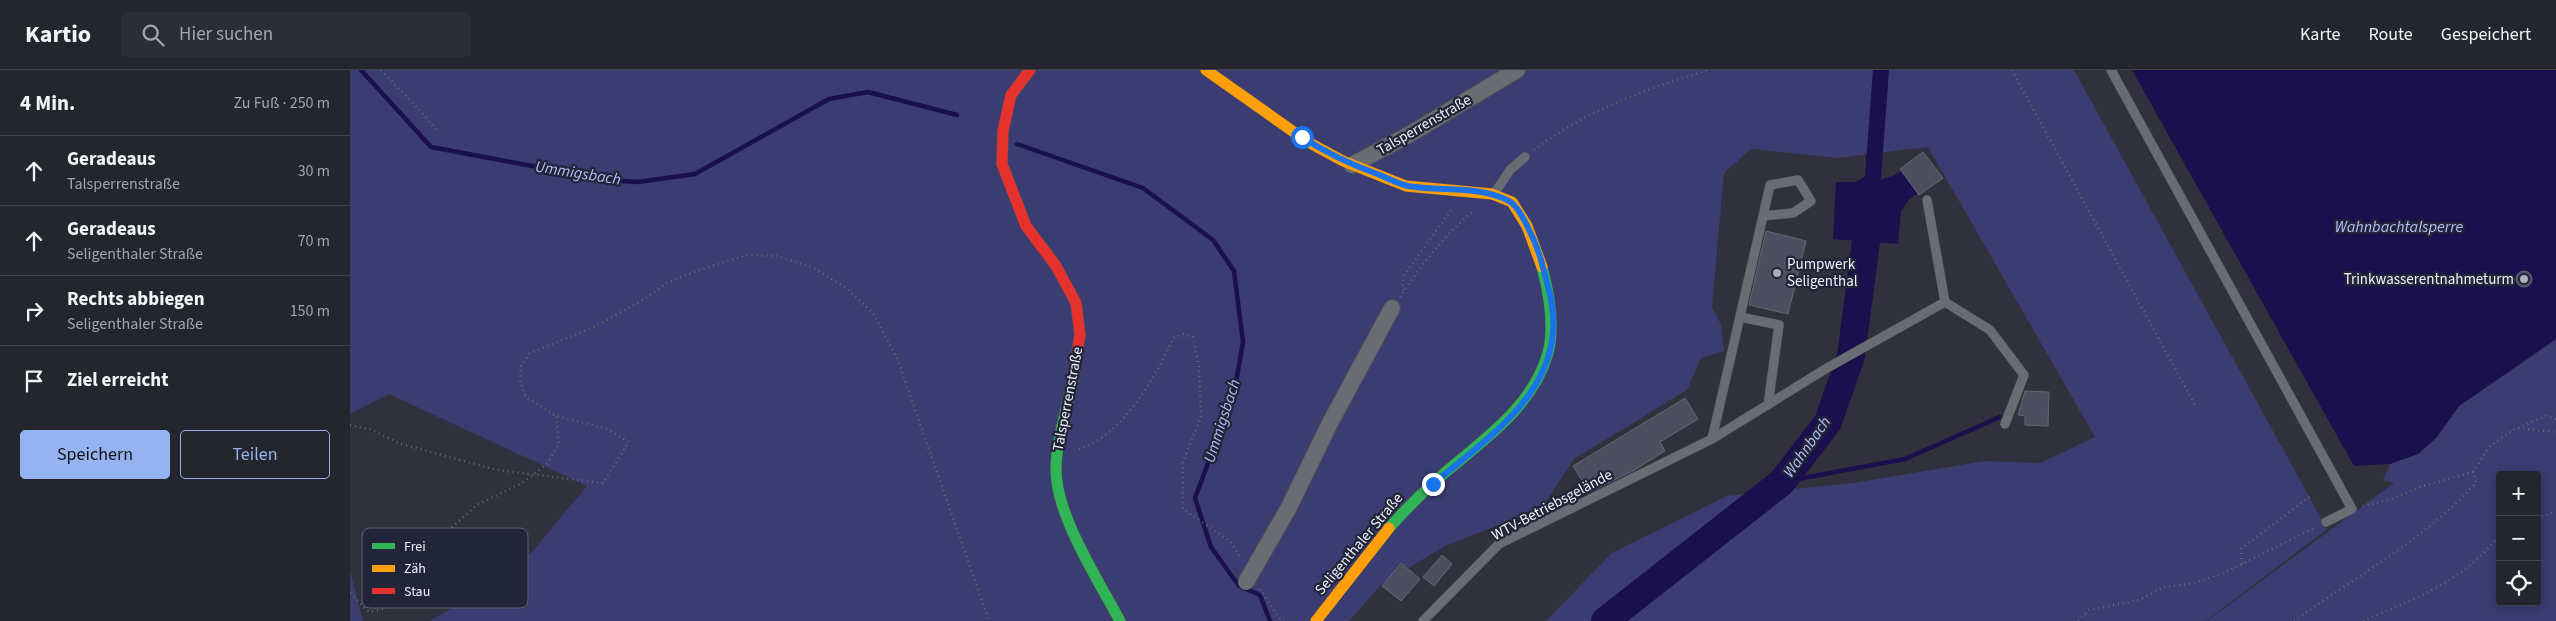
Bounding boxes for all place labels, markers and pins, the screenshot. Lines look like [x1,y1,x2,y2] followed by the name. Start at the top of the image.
[1787,254,1858,292] place label: Pumpwerk Seligenthal
[1771,267,1783,279] marker: Pumpwerk Seligenthal
[2344,269,2514,290] place label: Trinkwasserentnahmeturm
[2518,273,2530,285] marker: Trinkwasserentnahmeturm

